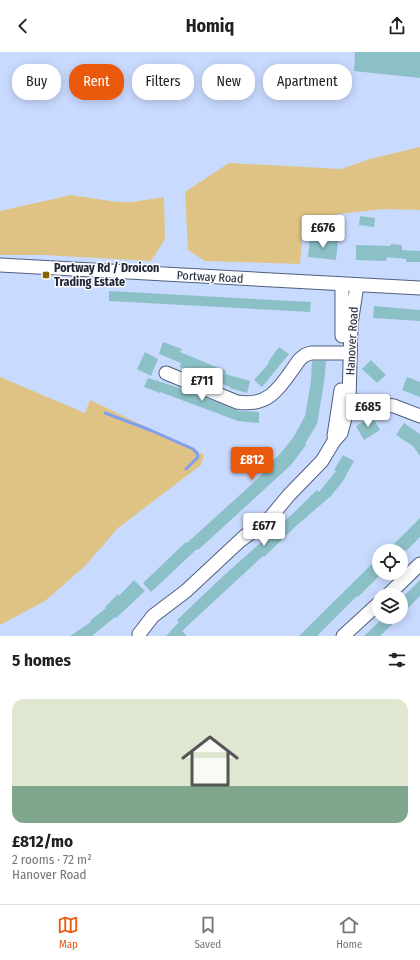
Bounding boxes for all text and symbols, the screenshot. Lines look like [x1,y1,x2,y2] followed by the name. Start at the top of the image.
[12,15,34,37] icon: back
[186,15,234,37] text: Homiq
[386,15,408,37] icon: share
[12,64,61,100] chip: Buy
[69,64,124,100] chip: Rent
[132,64,194,100] chip: Filters
[202,64,255,100] chip: New
[263,64,352,100] chip: Apartment
[299,215,347,249] pin: £676
[311,220,335,235] text: £676
[54,261,159,289] place label: Portway Rd / Droicon Trading Estate
[176,268,244,286] street label: Portway Road
[41,270,51,280] marker: Portway Rd / Droicon Trading Estate
[343,306,361,376] street label: Hanover Road
[178,368,226,402] pin: £711
[191,373,213,388] text: £711
[344,394,392,428] pin: £685
[355,399,381,414] text: £685
[228,447,276,481] pin: £812
[240,452,264,467] text: £812
[240,513,288,547] pin: £677
[252,518,276,533] text: £677
[372,544,408,624] map controls
[372,544,408,580] button: locate
[372,588,408,624] button: layers
[386,649,408,671] icon: filters
[12,650,71,671] text: 5 homes
[174,725,246,797] icon: home
[12,831,73,852] text: £812/mo
[12,852,92,867] text: 2 rooms · 72 m²
[12,867,87,882] text: Hanover Road
[57,914,79,951] tab: Map
[194,914,221,951] tab: Saved
[336,914,363,951] tab: Home

